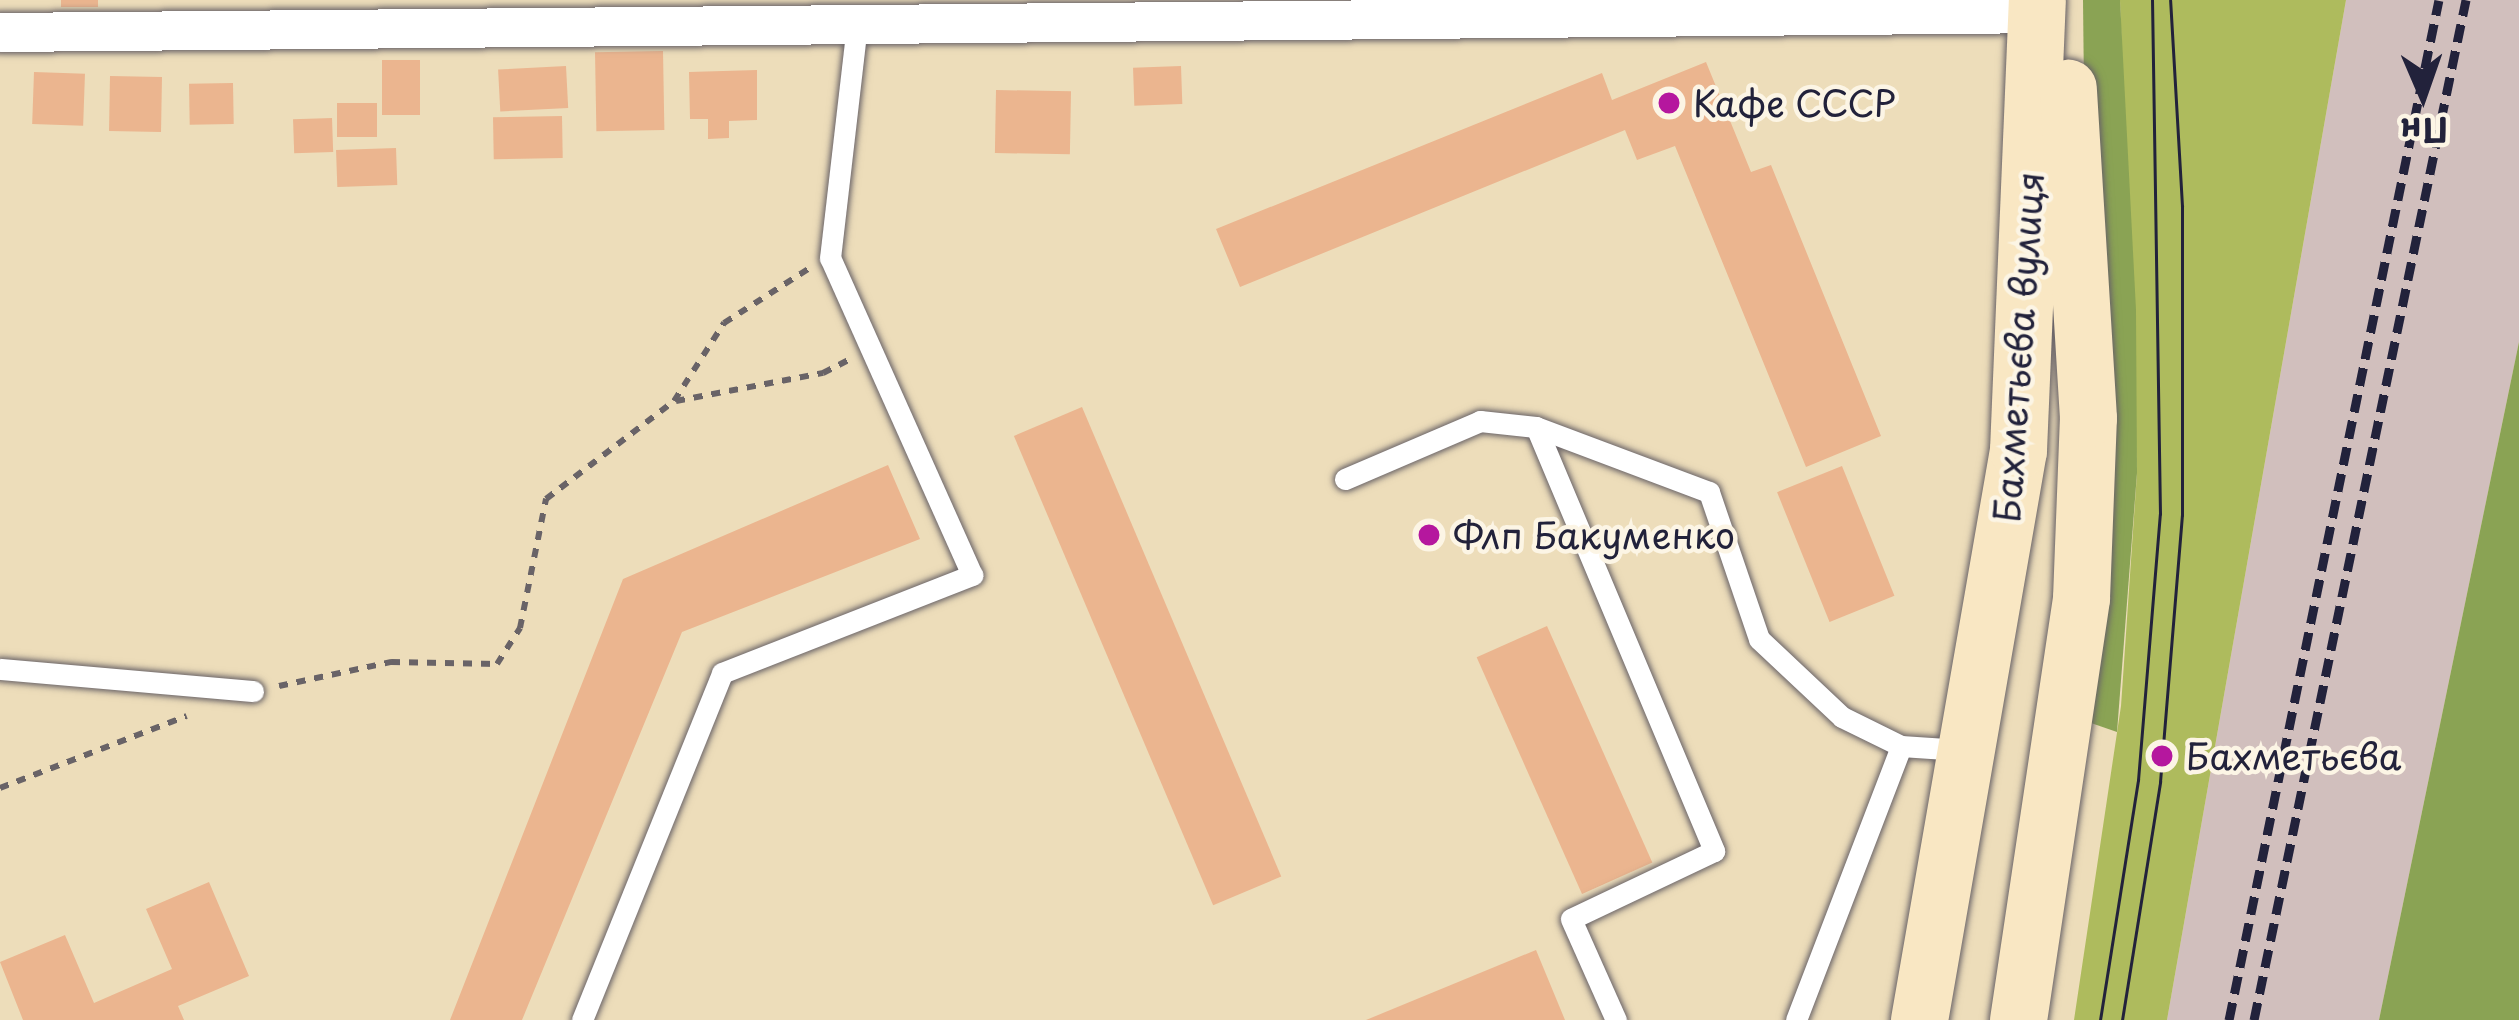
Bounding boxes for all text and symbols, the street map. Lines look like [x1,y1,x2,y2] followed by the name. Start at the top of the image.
[2363,36,2483,156] north arrow
[1693,81,1898,125] place label: Кафе СССР
[1656,90,1682,116] marker: Кафе СССР
[2399,106,2449,158] text: Пн
[1984,169,2052,525] street label: Бахметьєва вулиця
[1453,513,1737,557] place label: Флп Бакуменко
[1416,522,1442,548] marker: Флп Бакуменко
[2186,734,2401,778] place label: Бахметьєва
[2149,743,2175,769] marker: Бахметьєва

